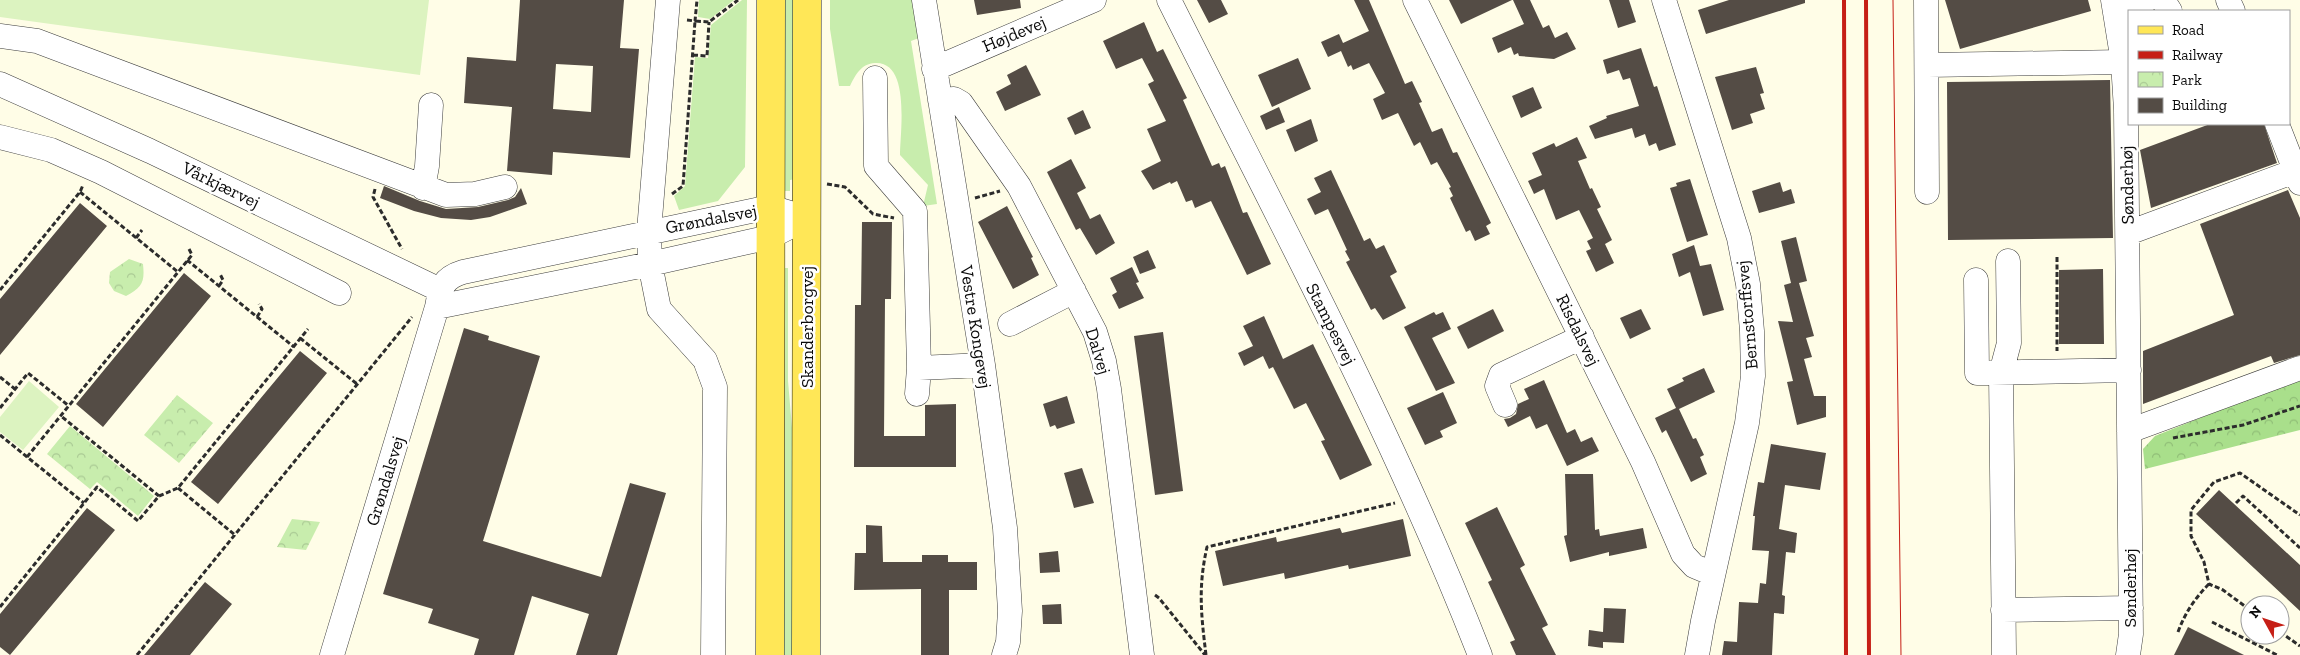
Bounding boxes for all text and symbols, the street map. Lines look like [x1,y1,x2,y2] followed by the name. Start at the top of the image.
[2128,10,2290,125] legend
[979,11,1049,57] street label: Højdevej
[2172,21,2205,39] text: Road
[2172,46,2223,64] text: Railway
[2172,71,2202,89] text: Park
[2172,96,2227,114] text: Building
[2115,145,2139,225] street label: Sønderhøj
[178,156,263,213] street label: Vårkjærvej
[663,199,759,239] street label: Grøndalsvej
[1731,260,1763,370] street label: Bernstorffsvej
[955,263,997,390] street label: Vestre Kongevej
[796,266,818,388] street label: Skanderborgvej
[1301,280,1361,368] street label: Stampesvej
[1551,291,1605,369] street label: Risdalsvej
[1081,325,1115,377] street label: Dalvej
[361,433,409,529] street label: Grøndalsvej
[2119,549,2141,627] street label: Sønderhøj
[2240,595,2290,645] north arrow
[2245,602,2266,622] text: N

